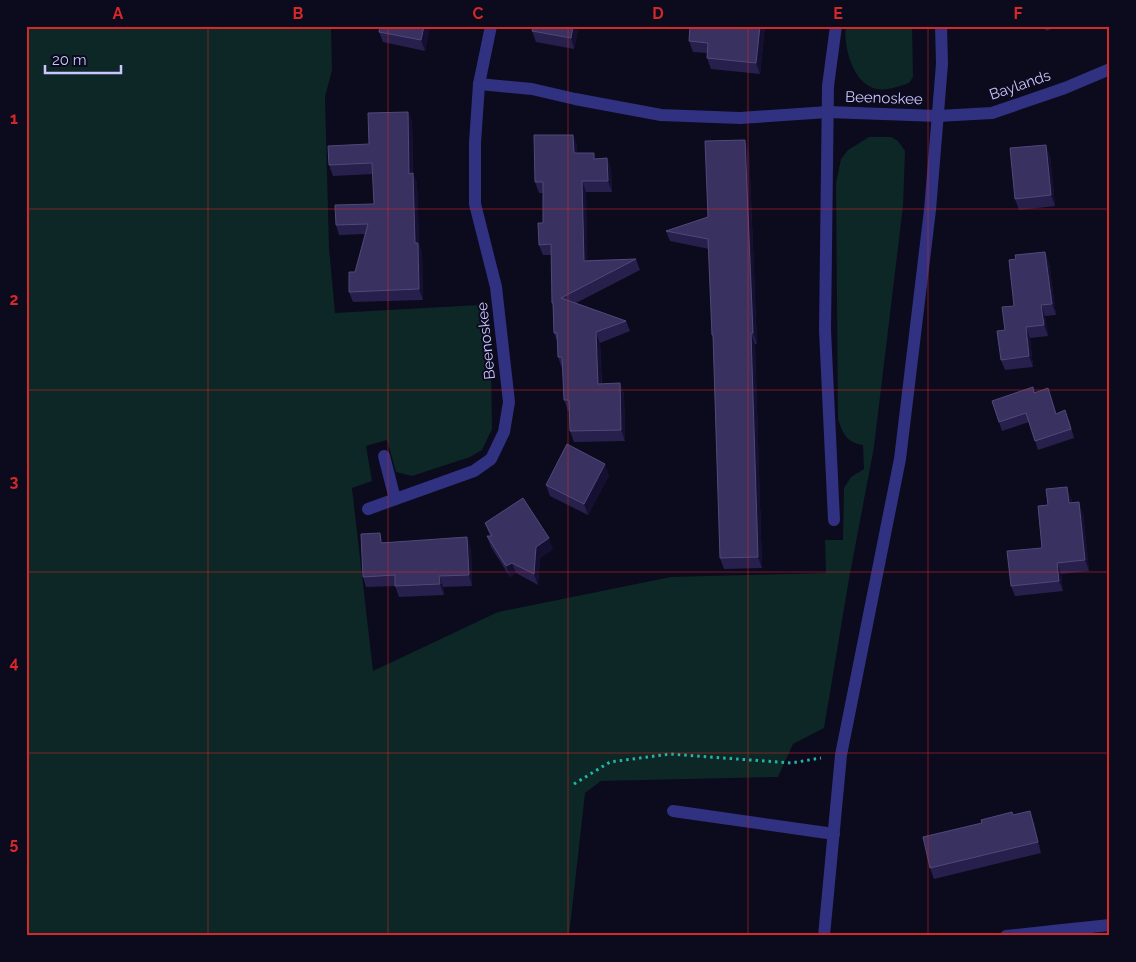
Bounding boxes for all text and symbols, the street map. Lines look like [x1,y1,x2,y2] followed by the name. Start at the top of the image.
[113,4,124,23] text: A
[293,4,304,23] text: B
[473,4,484,23] text: C
[652,4,664,23] text: D
[833,4,843,23] text: E
[1013,4,1023,23] text: F
[45,42,121,74] scale bar
[52,51,87,69] text: 20 m
[987,66,1053,104] street label: Baylands
[845,88,923,108] street label: Beenoskee
[10,109,18,128] text: 1
[9,290,19,309] text: 2
[473,301,499,381] street label: Beenoskee
[10,472,19,491] text: 3
[9,653,19,672] text: 4
[10,834,19,853] text: 5

